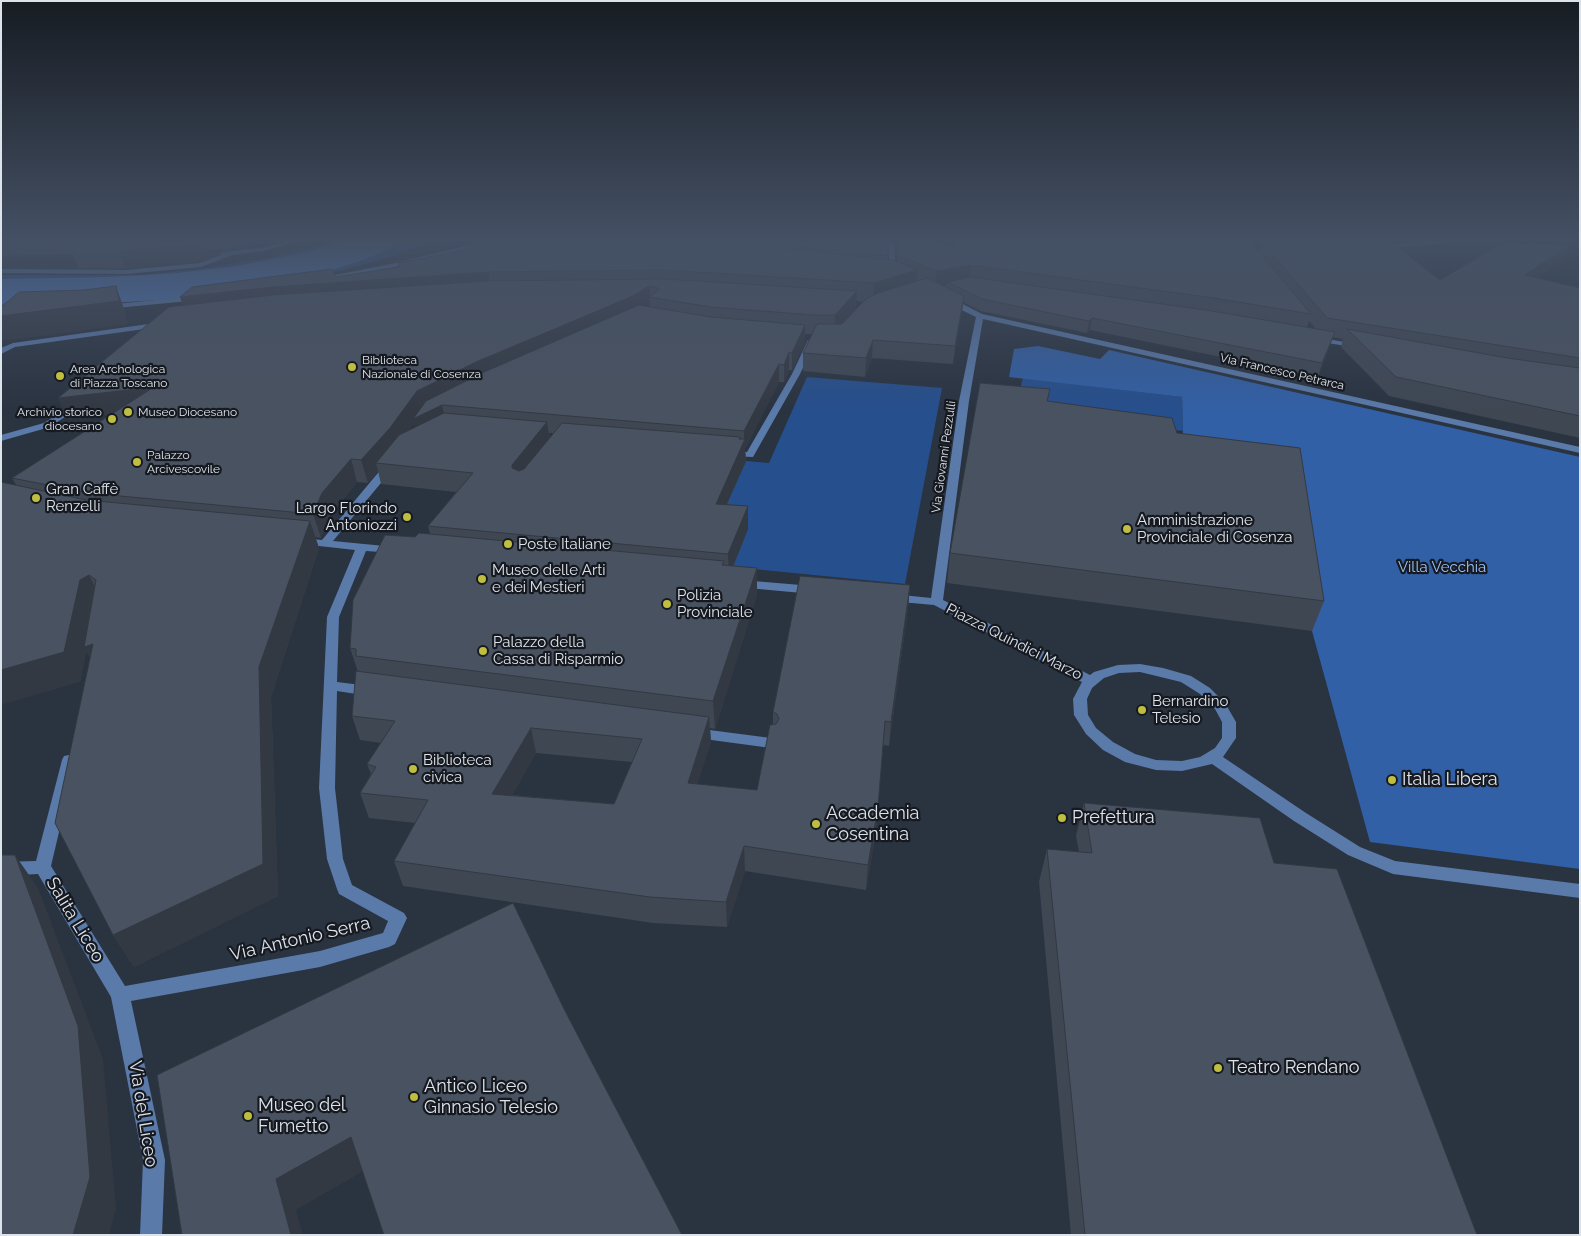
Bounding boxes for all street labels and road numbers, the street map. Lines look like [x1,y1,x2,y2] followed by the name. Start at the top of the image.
[1218,351,1346,393] street label: Via Francesco Petrarca
[929,400,959,514] street label: Via Giovanni Pezzulli
[943,600,1085,684] street label: Piazza Quindici Marzo
[41,874,109,966] street label: Salita Liceo
[228,912,372,966] street label: Via Antonio Serra
[124,1059,162,1169] street label: Via del Liceo

